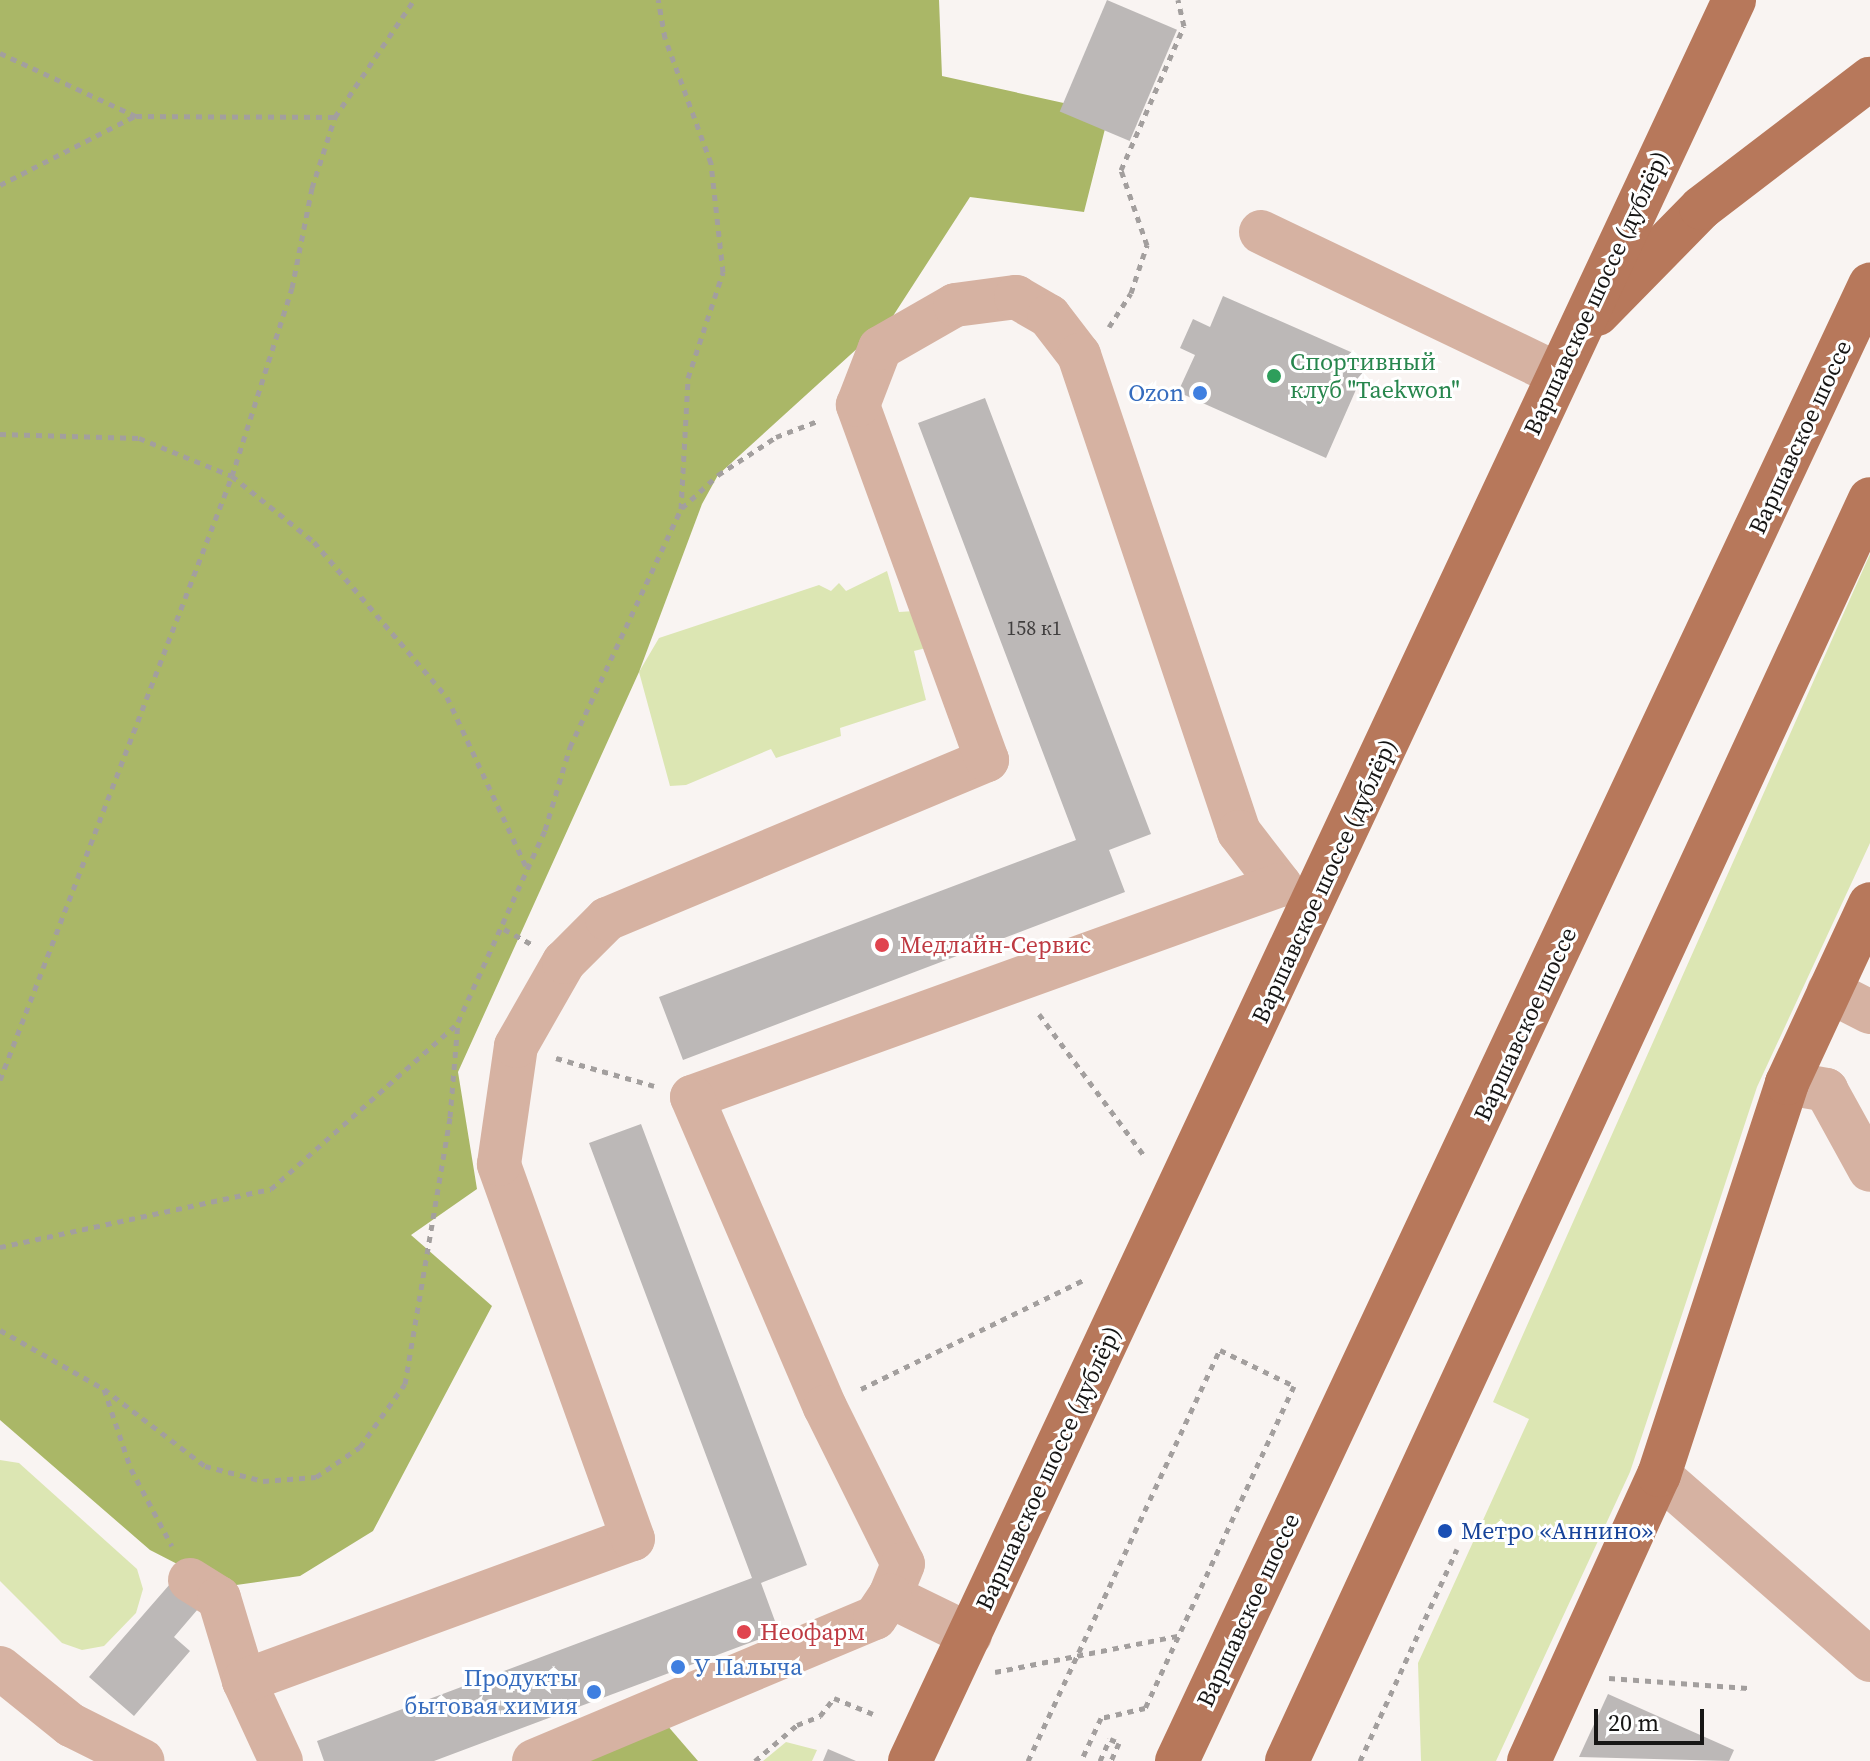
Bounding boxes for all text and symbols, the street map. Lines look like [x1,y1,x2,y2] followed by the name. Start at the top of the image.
[1517,146,1675,440] street label: Варшавское шоссе (дублёр)
[1742,336,1858,538] street label: Варшавское шоссе
[1290,348,1461,404] place label: Спортивный клуб "Taekwon"
[1265,367,1283,385] marker: Спортивный клуб "Taekwon"
[1128,379,1184,407] place label: Ozon
[1191,384,1209,402] marker: Ozon
[1006,616,1062,640] house number: 158 к1
[1245,734,1403,1028] street label: Варшавское шоссе (дублёр)
[1467,923,1583,1125] street label: Варшавское шоссе
[900,931,1091,959] place label: Медлайн-Сервис
[871,934,893,956] marker: Медлайн-Сервис
[969,1321,1127,1615] street label: Варшавское шоссе (дублёр)
[1190,1509,1306,1711] street label: Варшавское шоссе
[1461,1517,1653,1545] place label: Метро «Аннино»
[1436,1522,1454,1540] marker: Метро «Аннино»
[760,1618,865,1646] place label: Неофарм
[735,1623,753,1641] marker: Неофарм
[694,1653,803,1681] place label: У Палыча
[669,1658,687,1676] marker: У Палыча
[404,1664,578,1720] place label: Продукты бытовая химия
[585,1683,603,1701] marker: Продукты бытовая химия
[1598,1693,1708,1743] scale bar
[1608,1706,1659,1739] text: 20 m

